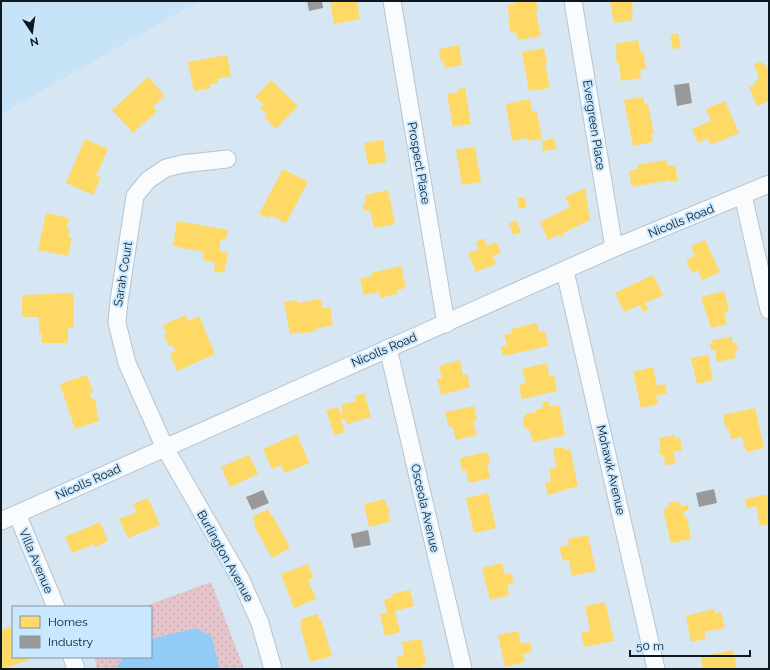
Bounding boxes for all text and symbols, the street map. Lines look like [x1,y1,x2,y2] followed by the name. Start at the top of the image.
[12,12,52,52] north arrow
[29,34,40,49] text: N
[580,79,608,171] street label: Evergreen Place
[405,121,433,205] street label: Prospect Place
[646,201,716,241] street label: Nicolls Road
[111,241,135,307] street label: Sarah Court
[349,330,419,370] street label: Nicolls Road
[594,424,628,516] street label: Mohawk Avenue
[53,461,123,503] street label: Nicolls Road
[408,463,442,553] street label: Osceola Avenue
[194,508,256,604] street label: Burlington Avenue
[16,527,56,595] street label: Villa Avenue
[12,606,152,658] legend
[48,615,88,629] text: Homes
[630,632,750,658] scale bar
[48,635,94,649] text: Industry
[636,639,664,653] text: 50 m

